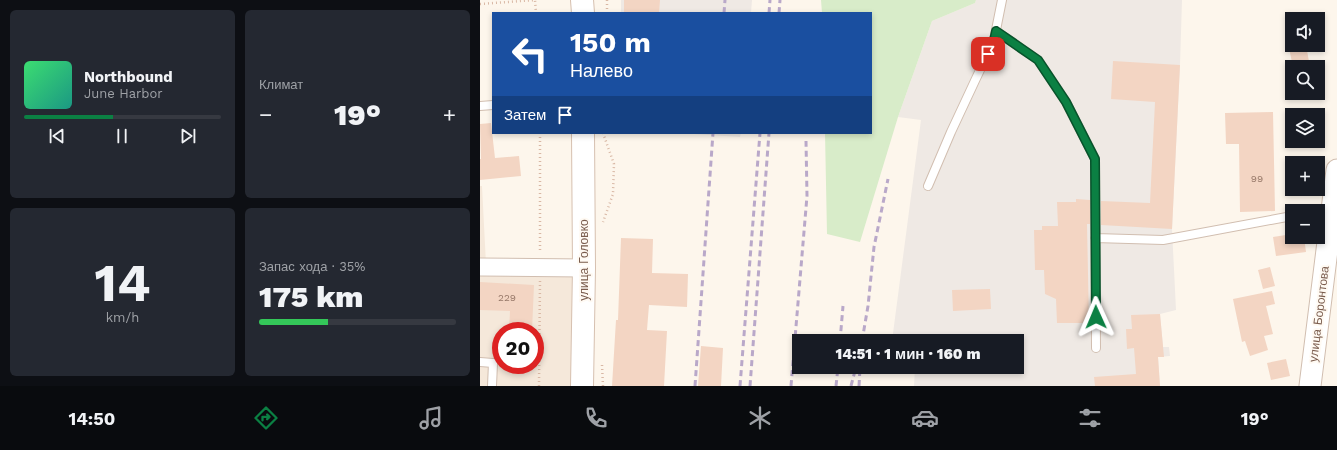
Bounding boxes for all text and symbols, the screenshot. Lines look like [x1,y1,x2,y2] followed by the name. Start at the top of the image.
[1285,12,1325,244] map controls
[1285,12,1325,52] button: sound
[570,26,651,59] text: 150 m
[504,28,556,80] icon: left
[971,37,1005,71] pin
[977,43,999,65] icon: arrive
[570,60,633,81] text: Налево
[1285,60,1325,100] button: search
[84,68,173,86] text: Northbound
[259,77,303,92] text: Климат
[84,86,163,101] text: June Harbor
[334,97,381,132] text: 19°
[259,102,272,127] text: −
[443,102,456,127] text: +
[554,104,576,126] icon: arrive
[504,106,546,124] text: Затем
[1285,108,1325,148] button: layers
[46,125,68,147] icon: previous
[111,125,133,147] icon: pause
[177,125,199,147] icon: next
[1285,156,1325,196] button: +
[1251,173,1263,184] house number: 99
[1285,204,1325,244] button: −
[577,219,591,301] street label: улица Головко
[94,253,151,314] text: 14
[259,259,365,274] text: Запас хода · 35%
[1306,265,1332,363] street label: улица Боронтова
[259,279,363,314] text: 175 km
[498,292,516,303] house number: 229
[1075,296,1117,338] position arrow
[106,310,139,325] text: km/h
[492,322,544,374] speed limit sign: 20
[835,345,981,363] text: 14:51 · 1 мин · 160 m
[252,404,280,432] icon: directions
[417,404,445,432] icon: music
[582,404,610,432] icon: phone
[746,404,774,432] icon: climate
[911,404,939,432] icon: car
[1076,404,1104,432] icon: filters
[68,408,115,429] text: 14:50
[1241,408,1269,429] text: 19°

